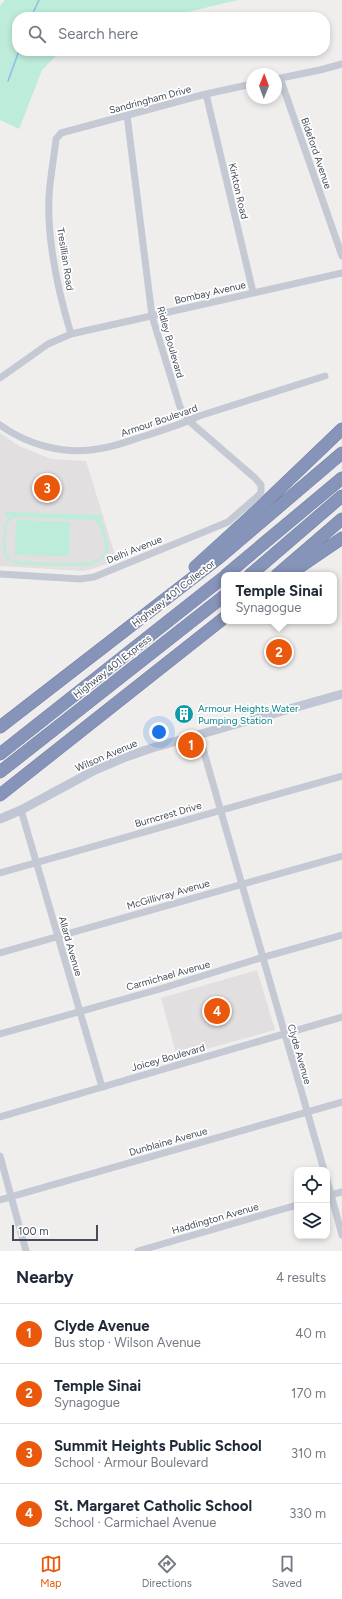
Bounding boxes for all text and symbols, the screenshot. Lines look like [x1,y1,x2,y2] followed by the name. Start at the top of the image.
[12,12,330,56] search box
[26,23,48,45] icon: search
[58,25,138,43] text: Search here
[246,68,282,104] north arrow
[108,82,193,117] street label: Sandringham Drive
[298,116,335,191] street label: Bideford Avenue
[226,162,251,221] street label: Kirkton Road
[54,227,77,292] street label: Tresillian Road
[173,278,248,307] street label: Bombay Avenue
[154,305,187,380] street label: Ridley Boulevard
[119,401,199,440] street label: Armour Boulevard
[34,473,60,503] pin: 3
[105,532,164,566] street label: Delhi Avenue
[129,556,218,630] street label: Highway 401 Collector
[221,572,337,624] popup
[235,582,323,600] text: Temple Sinai
[235,600,301,615] text: Synagogue
[71,632,154,701] street label: Highway 401 Express
[266,637,292,667] pin: 2
[198,702,299,727] place label: Armour Heights Water Pumping Station
[173,703,195,725] building icon: Armour Heights Water Pumping Station
[149,722,169,742] your location
[178,730,204,760] pin: 1
[73,736,140,774] street label: Wilson Avenue
[133,799,204,830] street label: Burncrest Drive
[125,876,212,913] street label: McGillivray Avenue
[56,915,85,978] street label: Allard Avenue
[125,957,212,994] street label: Carmichael Avenue
[204,996,230,1026] pin: 4
[285,1022,314,1086] street label: Clyde Avenue
[130,1041,207,1074] street label: Joicey Boulevard
[127,1124,209,1159] street label: Dunblaine Avenue
[294,1167,330,1239] map controls
[294,1167,330,1203] button: locate
[170,1200,260,1237] street label: Haddington Avenue
[294,1203,330,1239] button: layers
[12,1223,98,1242] scale bar
[18,1225,49,1238] text: 100 m
[16,1267,74,1287] text: Nearby
[276,1270,326,1285] text: 4 results
[54,1317,150,1335] text: Clyde Avenue
[26,1326,32,1341] text: 1
[295,1326,326,1341] text: 40 m
[54,1335,201,1350] text: Bus stop · Wilson Avenue
[54,1377,141,1395] text: Temple Sinai
[25,1386,33,1401] text: 2
[291,1386,326,1401] text: 170 m
[54,1395,120,1410] text: Synagogue
[54,1437,262,1455] text: Summit Heights Public School
[25,1446,33,1461] text: 3
[291,1446,326,1461] text: 310 m
[54,1455,208,1470] text: School · Armour Boulevard
[54,1497,252,1515] text: St. Margaret Catholic School
[25,1506,33,1521] text: 4
[289,1506,326,1521] text: 330 m
[54,1515,216,1530] text: School · Carmichael Avenue
[40,1553,62,1590] tab: Map
[142,1553,192,1590] tab: Directions
[272,1553,302,1590] tab: Saved

